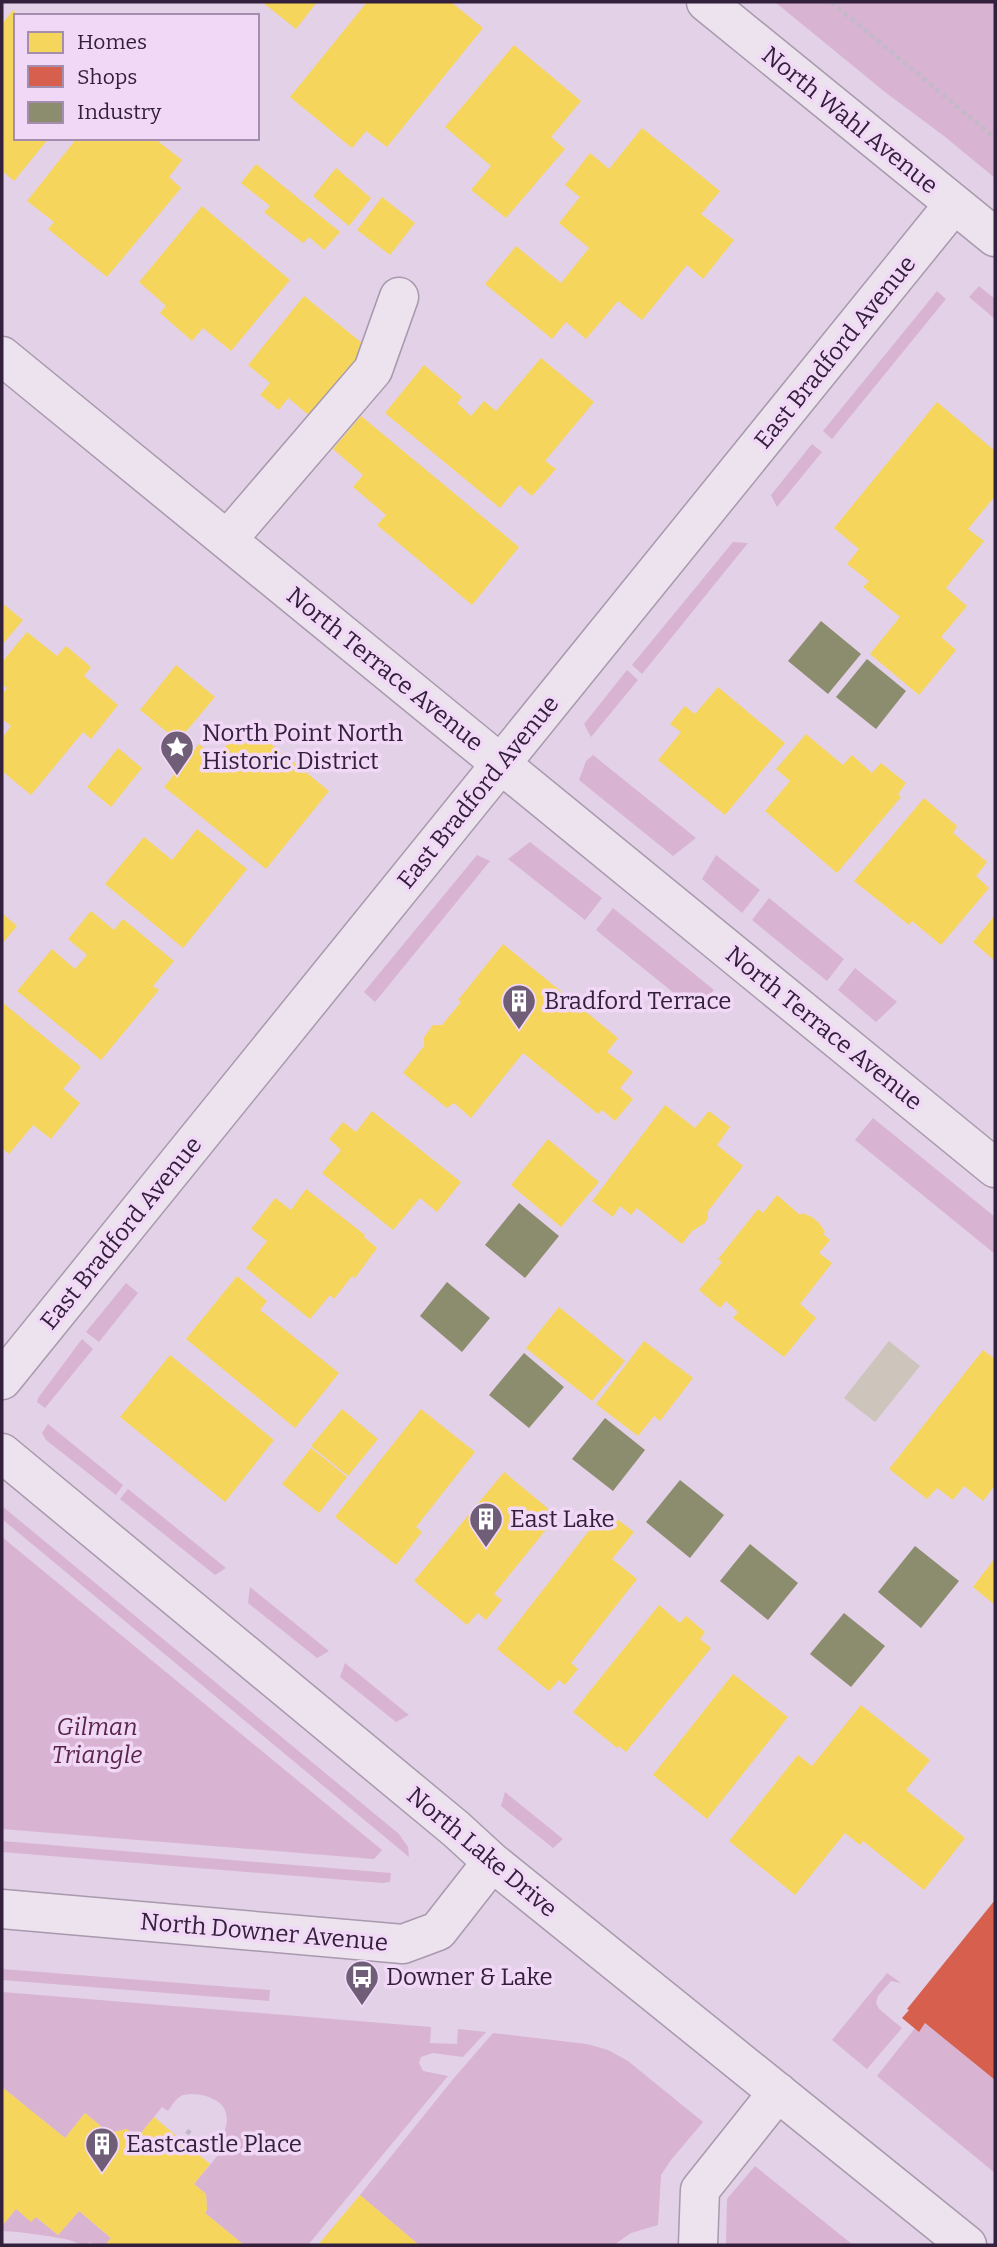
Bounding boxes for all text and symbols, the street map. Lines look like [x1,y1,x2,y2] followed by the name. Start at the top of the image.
[14,14,259,140] legend
[77,29,147,55] text: Homes
[757,41,943,199] street label: North Wahl Avenue
[77,64,137,90] text: Shops
[77,99,162,125] text: Industry
[749,250,921,454] street label: East Bradford Avenue
[281,581,489,757] street label: North Terrace Avenue
[392,690,564,894] street label: East Bradford Avenue
[202,719,403,775] place label: North Point North Historic District
[158,728,196,777] place icon: North Point North Historic District
[720,940,928,1116] street label: North Terrace Avenue
[500,982,538,1031] building icon: Bradford Terrace
[544,987,731,1015] place label: Bradford Terrace
[35,1131,207,1335] street label: East Bradford Avenue
[467,1500,505,1549] building icon: East Lake
[510,1505,615,1533] place label: East Lake
[52,1713,142,1769] park label: Gilman Triangle
[401,1781,563,1923] street label: North Lake Drive
[139,1907,389,1957] street label: North Downer Avenue
[343,1958,381,2007] bus stop icon: Downer & Lake
[386,1963,553,1991] place label: Downer & Lake
[83,2125,121,2174] building icon: Eastcastle Place
[126,2130,302,2158] place label: Eastcastle Place

